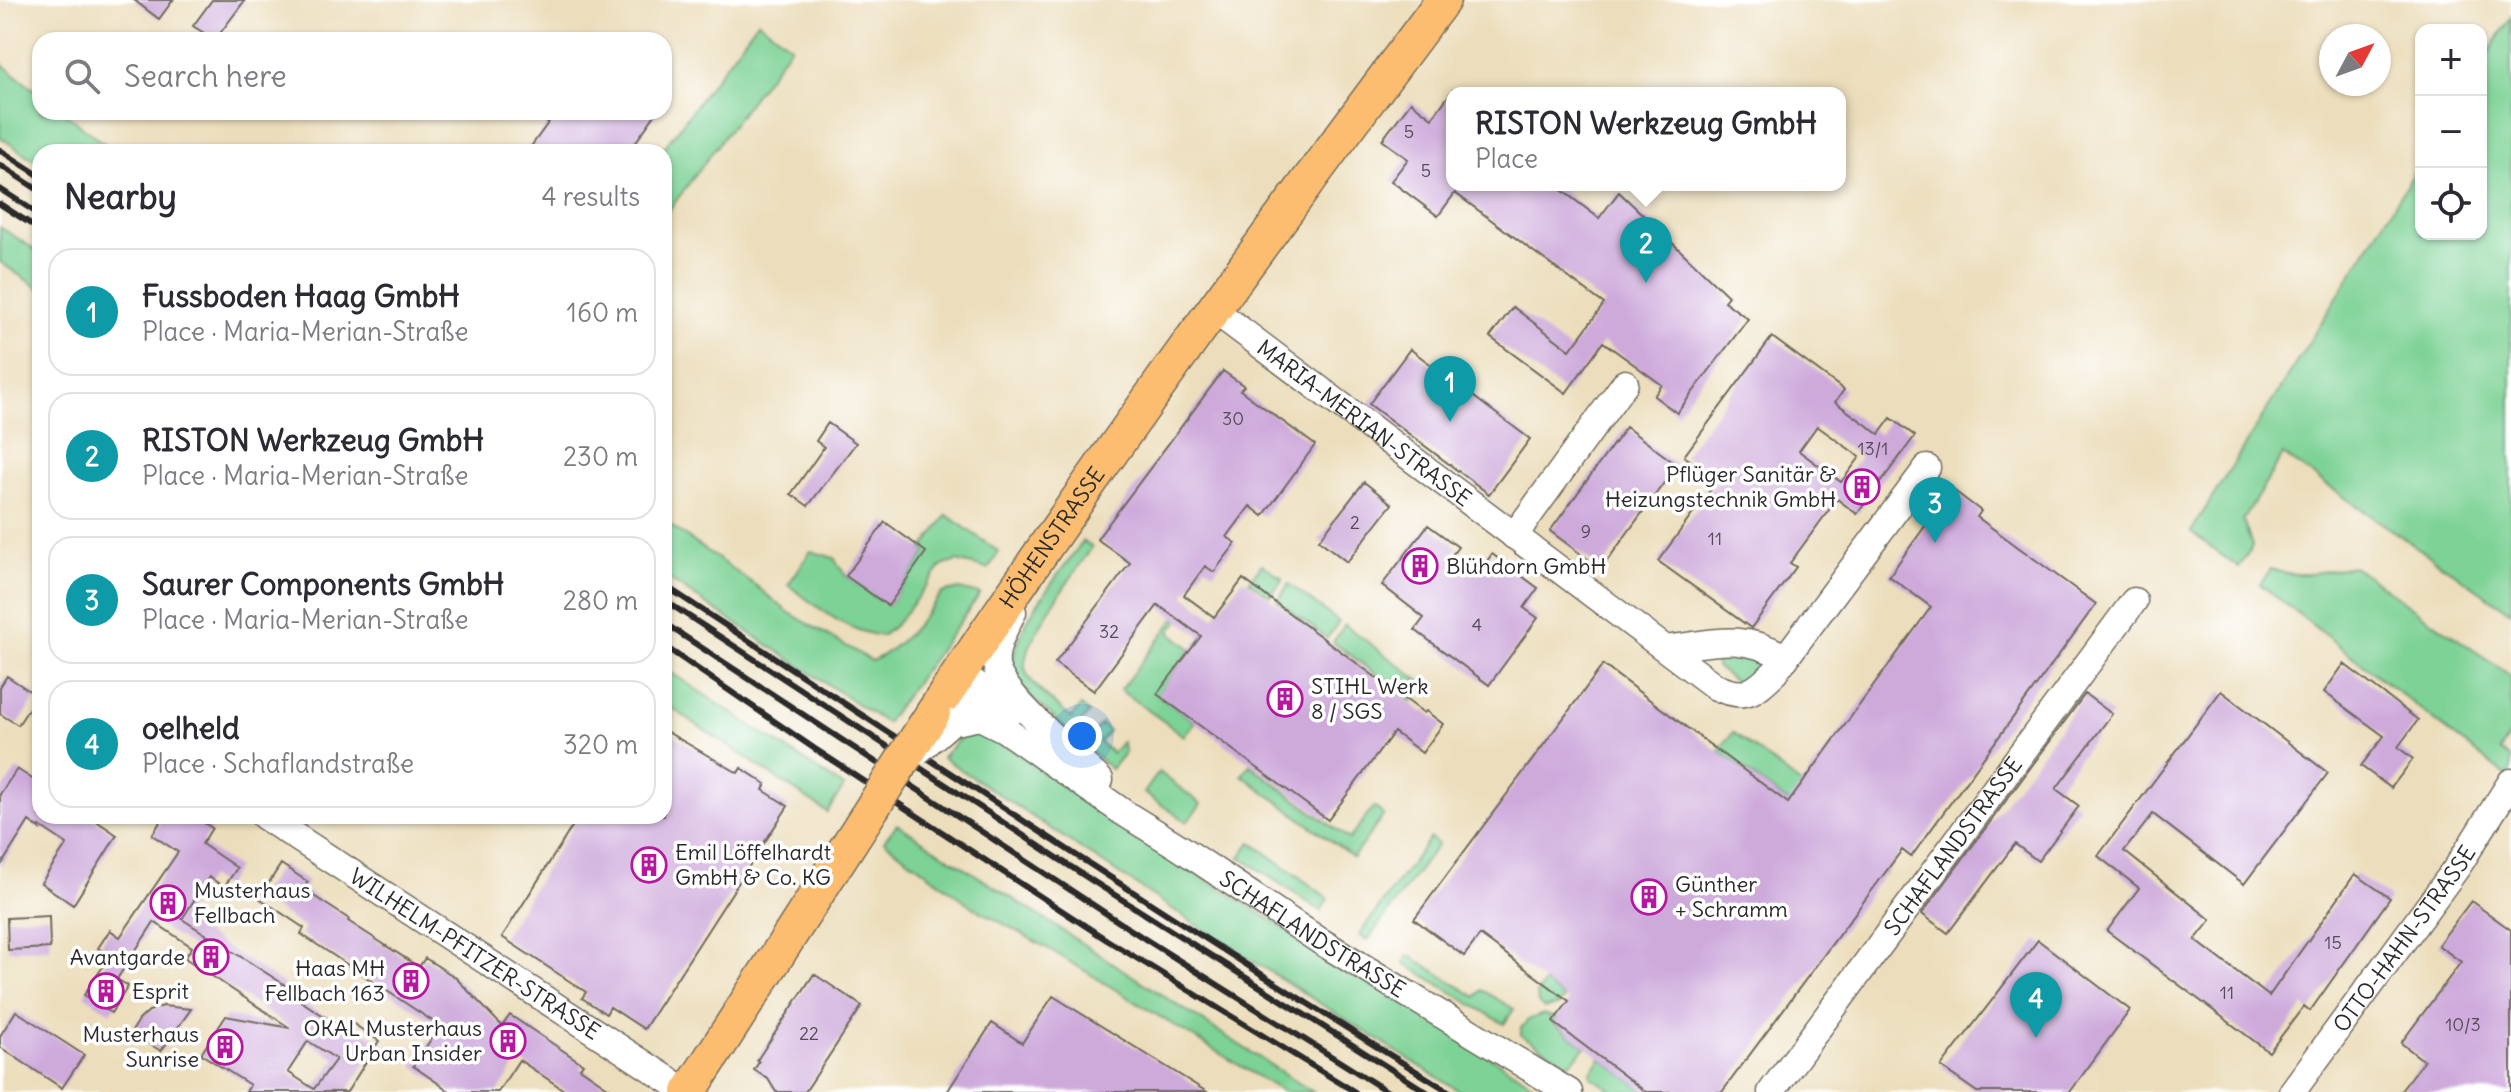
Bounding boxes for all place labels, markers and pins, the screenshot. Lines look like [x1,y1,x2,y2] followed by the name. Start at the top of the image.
[1620,217,1672,283] pin: 2
[1424,356,1476,422] pin: 1
[1605,460,1836,513] place label: Pflüger Sanitär & Heizungstechnik GmbH
[1843,468,1881,506] building icon: Pflüger Sanitär & Heizungstechnik GmbH
[1909,477,1961,543] pin: 3
[1401,547,1439,585] building icon: Blühdorn GmbH
[1446,552,1606,580] place label: Blühdorn GmbH
[1311,672,1429,725] place label: STIHL Werk 8 / SGS
[1266,680,1304,718] building icon: STIHL Werk 8 / SGS
[675,838,831,891] place label: Emil Löffelhardt GmbH & Co. KG
[630,846,668,884] building icon: Emil Löffelhardt GmbH & Co. KG
[1675,870,1788,923] place label: Günther + Schramm
[194,876,311,929] place label: Musterhaus Fellbach
[1630,878,1668,916] building icon: Günther + Schramm
[149,884,187,922] building icon: Musterhaus Fellbach
[192,938,230,976] building icon: Avantgarde
[70,943,185,971] place label: Avantgarde
[264,954,385,1007] place label: Haas MH Fellbach 163
[392,962,430,1000] building icon: Haas MH Fellbach 163
[87,972,125,1010] building icon: Esprit
[2010,972,2062,1038] pin: 4
[132,977,189,1005] place label: Esprit
[303,1014,482,1067] place label: OKAL Musterhaus Urban Insider
[82,1020,199,1073] place label: Musterhaus Sunrise
[489,1022,527,1060] building icon: OKAL Musterhaus Urban Insider
[206,1028,244,1066] building icon: Musterhaus Sunrise

